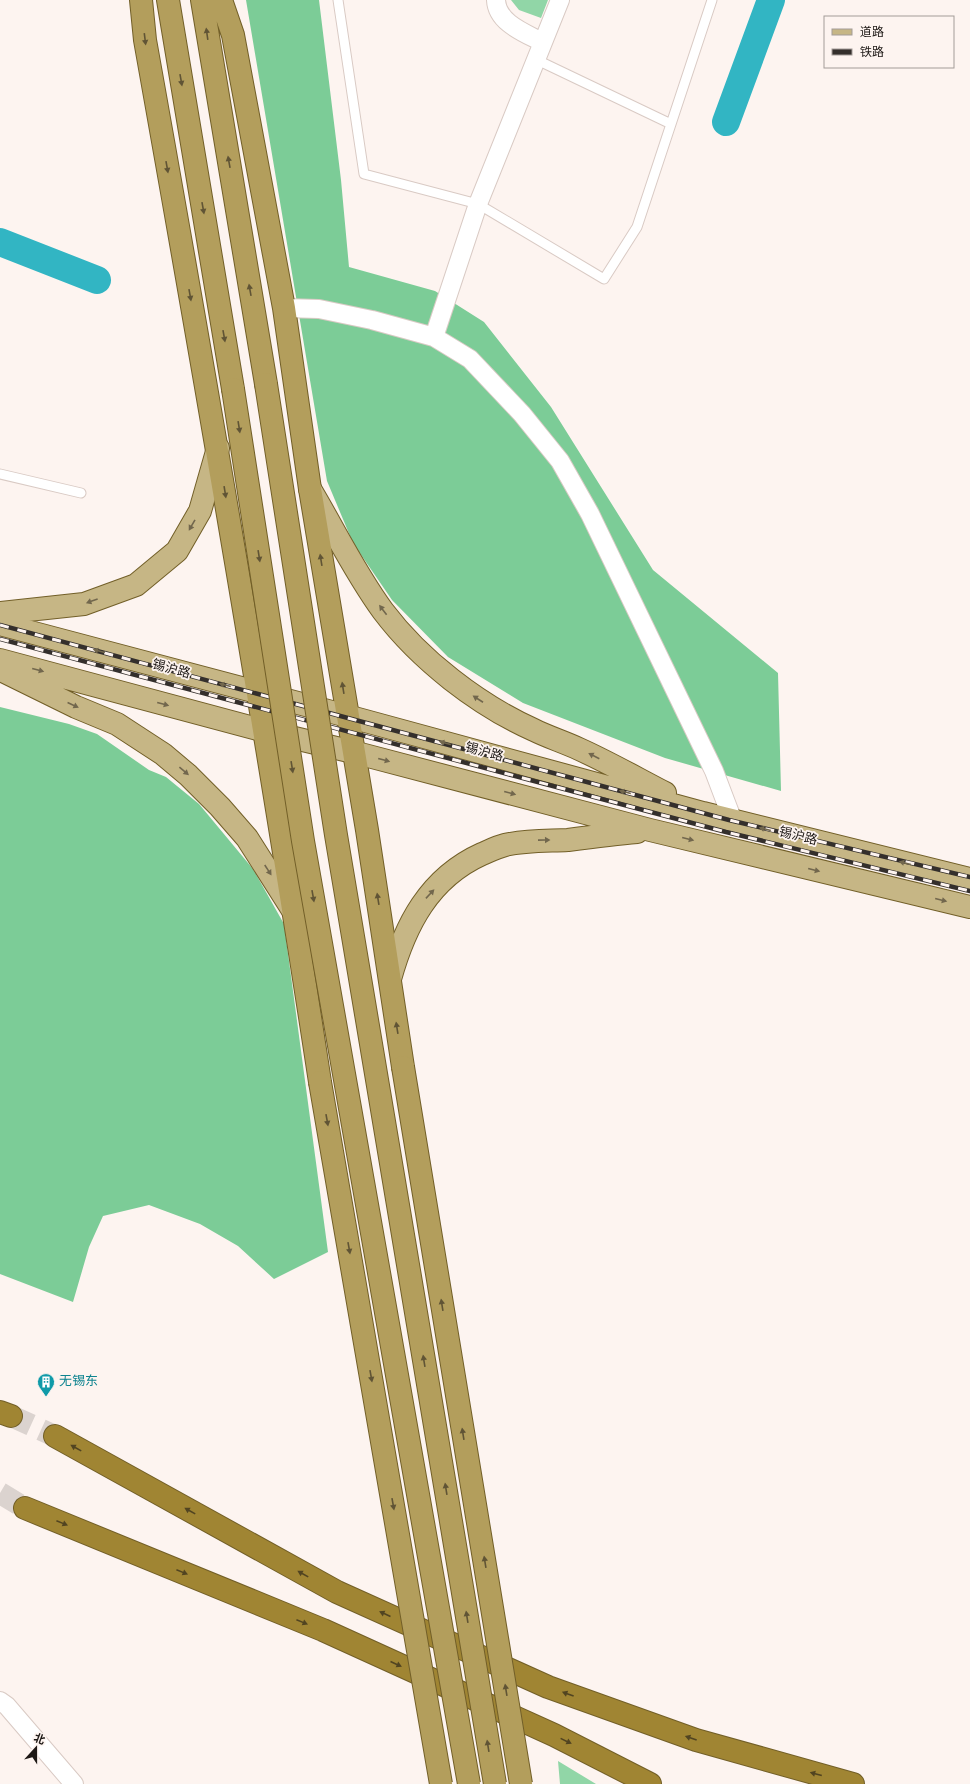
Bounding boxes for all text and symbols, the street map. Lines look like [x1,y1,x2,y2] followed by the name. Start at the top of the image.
[824,16,954,68] legend
[860,25,884,41] text: 道路
[204,28,210,40] one-way arrow
[142,33,148,45] one-way arrow
[860,45,884,61] text: 铁路
[178,74,184,86] one-way arrow
[225,156,231,168] one-way arrow
[164,161,170,173] one-way arrow
[200,202,206,214] one-way arrow
[247,284,253,296] one-way arrow
[187,289,193,301] one-way arrow
[222,330,228,342] one-way arrow
[236,421,242,434] one-way arrow
[222,486,228,498] one-way arrow
[189,519,196,531] one-way arrow
[256,550,262,562] one-way arrow
[318,554,324,566] one-way arrow
[86,598,98,604] one-way arrow
[379,605,387,616] one-way arrow
[93,647,106,653] one-way arrow
[150,656,192,683] street label: 锡沪路
[32,667,44,673] one-way arrow
[219,681,231,687] one-way arrow
[340,682,346,694] one-way arrow
[472,695,483,703] one-way arrow
[158,701,170,707] one-way arrow
[67,702,78,708] one-way arrow
[463,739,505,766] street label: 锡沪路
[439,740,451,746] one-way arrow
[588,753,600,760] one-way arrow
[378,758,390,764] one-way arrow
[289,761,295,773] one-way arrow
[179,767,189,776] one-way arrow
[618,789,630,795] one-way arrow
[504,791,516,797] one-way arrow
[777,824,819,849] street label: 锡沪路
[759,825,771,831] one-way arrow
[538,837,551,843] one-way arrow
[682,837,694,843] one-way arrow
[899,860,911,866] one-way arrow
[264,864,271,876] one-way arrow
[808,867,820,873] one-way arrow
[426,889,435,899] one-way arrow
[310,890,316,902] one-way arrow
[375,893,381,906] one-way arrow
[934,898,947,904] one-way arrow
[394,1022,400,1034] one-way arrow
[324,1114,330,1126] one-way arrow
[346,1242,352,1254] one-way arrow
[439,1299,445,1312] one-way arrow
[421,1355,427,1367] one-way arrow
[368,1370,374,1382] one-way arrow
[36,1372,56,1397] building icon: 无锡东
[59,1374,98,1390] place label: 无锡东
[460,1428,466,1440] one-way arrow
[70,1444,82,1451] one-way arrow
[442,1483,448,1495] one-way arrow
[390,1498,396,1511] one-way arrow
[184,1507,195,1514] one-way arrow
[56,1520,68,1526] one-way arrow
[481,1556,487,1568] one-way arrow
[176,1570,188,1576] one-way arrow
[297,1570,309,1577] one-way arrow
[380,1611,391,1617] one-way arrow
[464,1611,470,1623] one-way arrow
[297,1619,309,1625] one-way arrow
[391,1661,402,1667] one-way arrow
[502,1684,508,1696] one-way arrow
[562,1691,574,1697] one-way arrow
[16,1728,56,1768] north arrow
[32,1731,47,1748] text: 北
[684,1735,696,1741] one-way arrow
[560,1738,571,1744] one-way arrow
[485,1739,491,1752] one-way arrow
[809,1771,822,1777] one-way arrow

